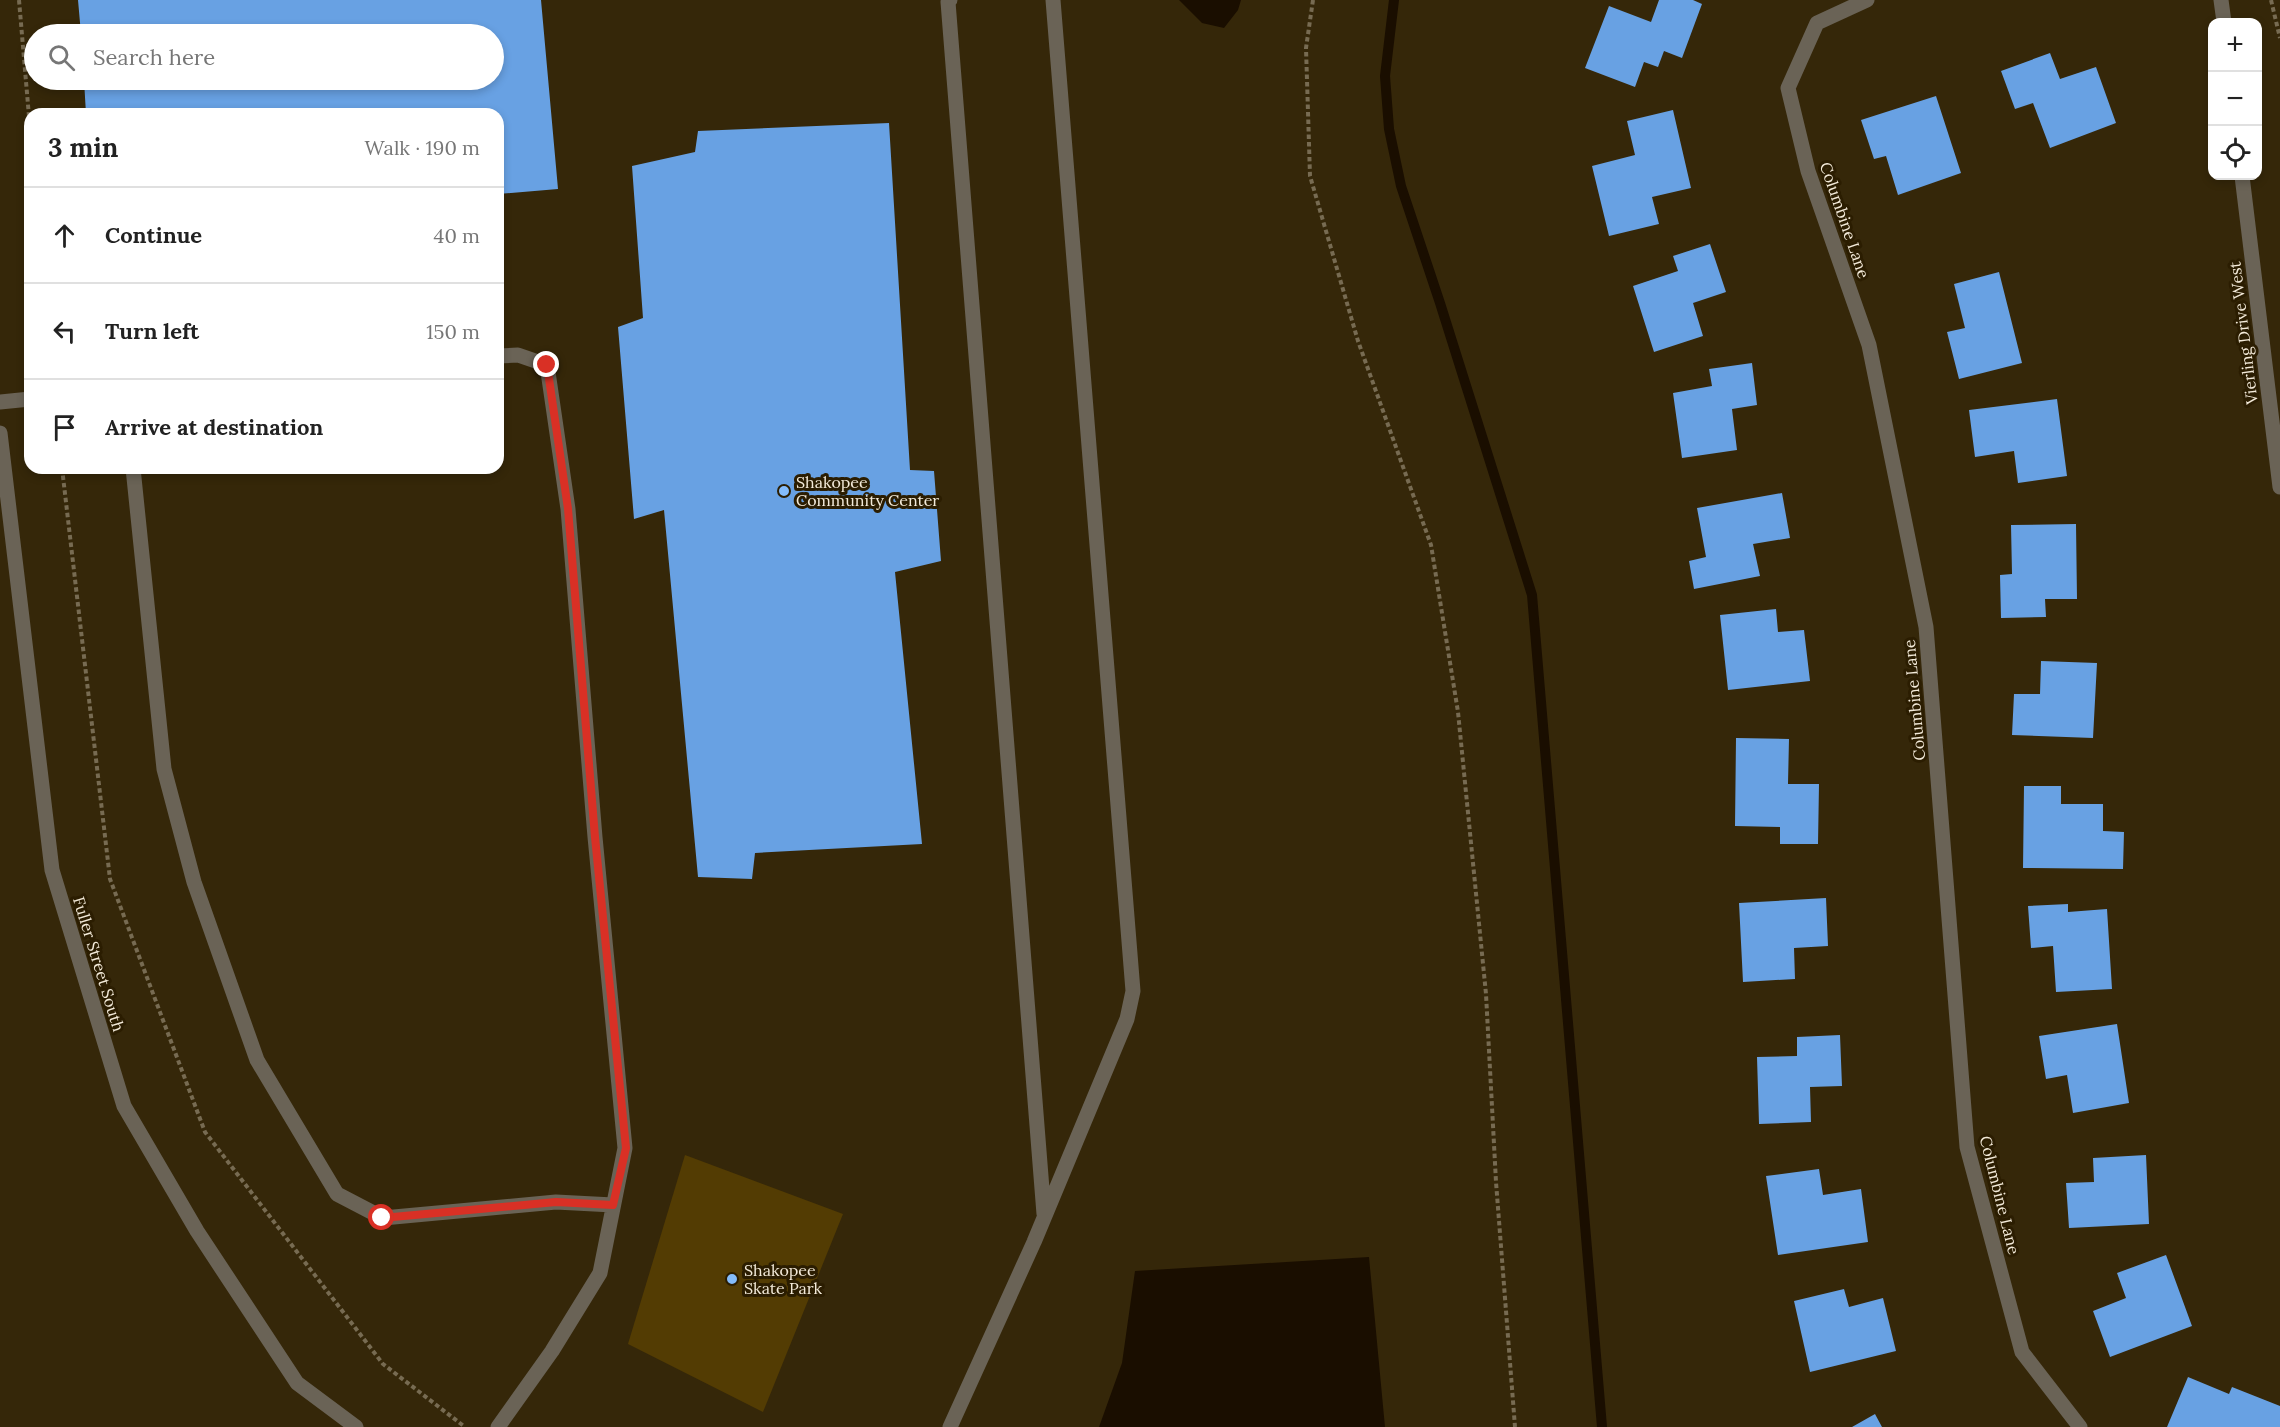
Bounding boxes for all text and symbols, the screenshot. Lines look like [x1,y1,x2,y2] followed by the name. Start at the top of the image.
[2208,18,2262,180] map controls
[2208,18,2262,72] button: +
[24,24,504,90] search box
[45,41,78,74] icon: search
[93,43,215,71] text: Search here
[2208,72,2262,126] button: −
[2208,126,2262,180] button: locate
[48,131,118,164] text: 3 min
[364,135,480,160] text: Walk · 190 m
[1816,159,1874,281] street label: Columbine Lane
[48,219,81,252] icon: ahead
[105,221,202,249] text: Continue
[434,223,480,248] text: 40 m
[2224,260,2262,407] street label: Vierling Drive West
[48,315,81,348] icon: left
[105,317,199,345] text: Turn left
[426,319,480,344] text: 150 m
[533,351,559,377] route end
[48,411,81,444] icon: arrive
[105,413,323,441] text: Arrive at destination
[796,472,939,510] place label: Shakopee Community Center
[777,484,791,498] marker: Shakopee Community Center
[1899,638,1929,761] street label: Columbine Lane
[69,894,129,1034] street label: Fuller Street South
[1976,1134,2024,1257] street label: Columbine Lane
[368,1204,394,1230] route start
[744,1260,823,1298] place label: Shakopee Skate Park
[725,1272,739,1286] marker: Shakopee Skate Park

